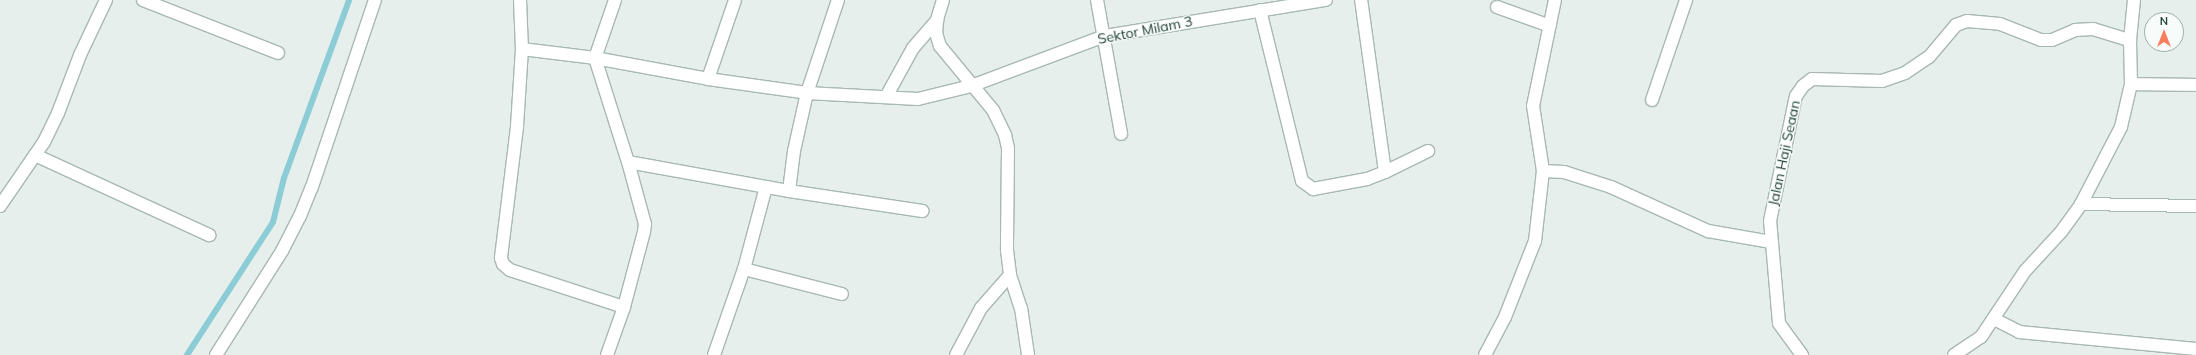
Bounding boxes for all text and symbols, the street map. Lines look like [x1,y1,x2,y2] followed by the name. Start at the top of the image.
[2144,12,2184,52] north arrow
[1096,13,1194,47] street label: Sektor Milam 3
[2160,14,2168,28] text: N
[1765,99,1803,207] street label: Jalan Haji Seaan

